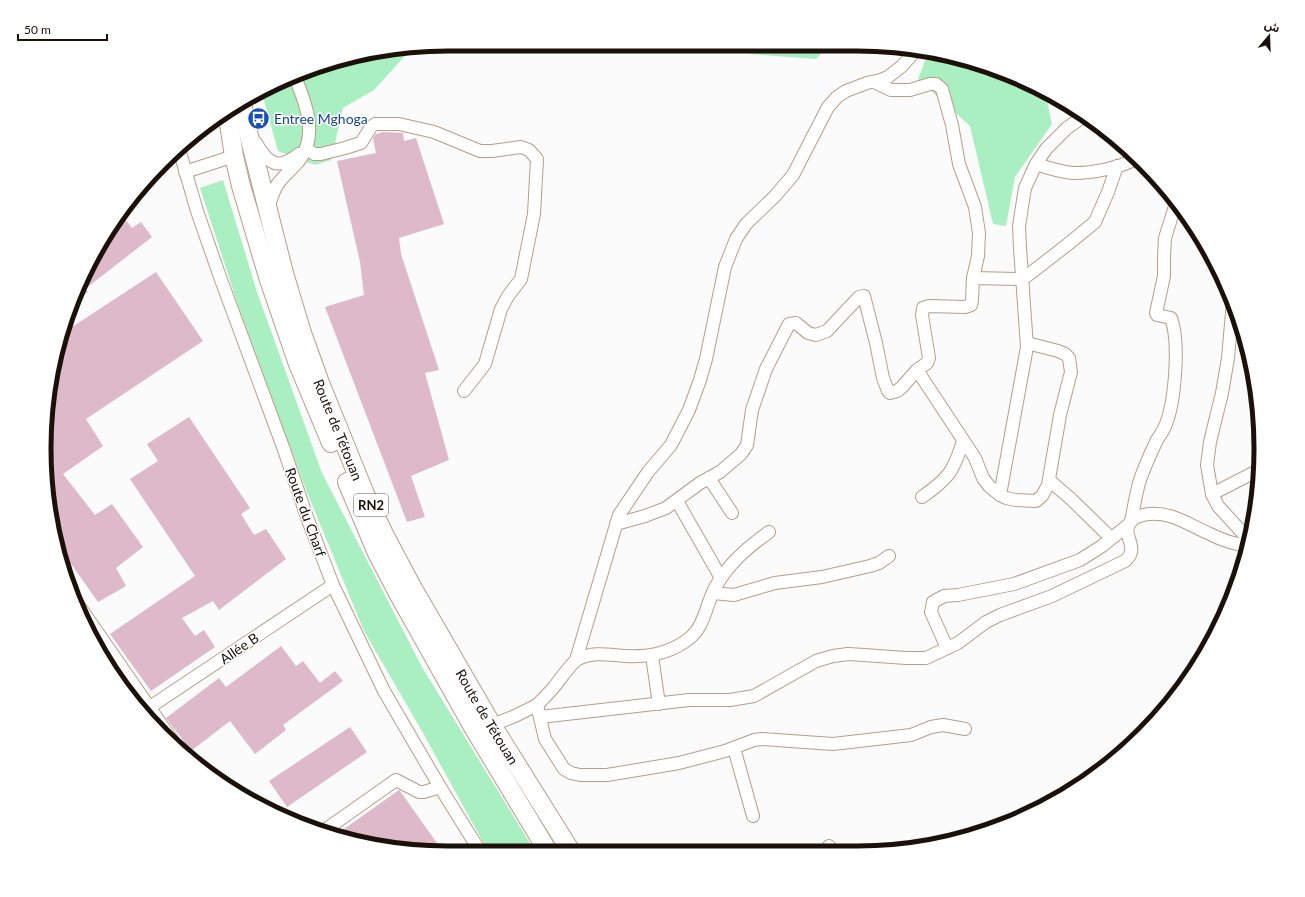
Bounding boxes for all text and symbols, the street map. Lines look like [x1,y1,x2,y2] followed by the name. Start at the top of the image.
[18,16,107,42] scale bar
[1249,16,1289,56] north arrow
[1263,17,1282,36] text: ش
[24,22,51,37] text: 50 m
[246,105,272,131] bus stop icon: Entree Mghoga
[274,110,368,127] place label: Entree Mghoga
[311,376,367,483] street label: Route de Tétouan
[282,465,330,559] street label: Route du Charf
[354,494,388,516] road number: RN2
[216,629,262,667] street label: Allée B
[453,666,523,767] street label: Route de Tétouan

